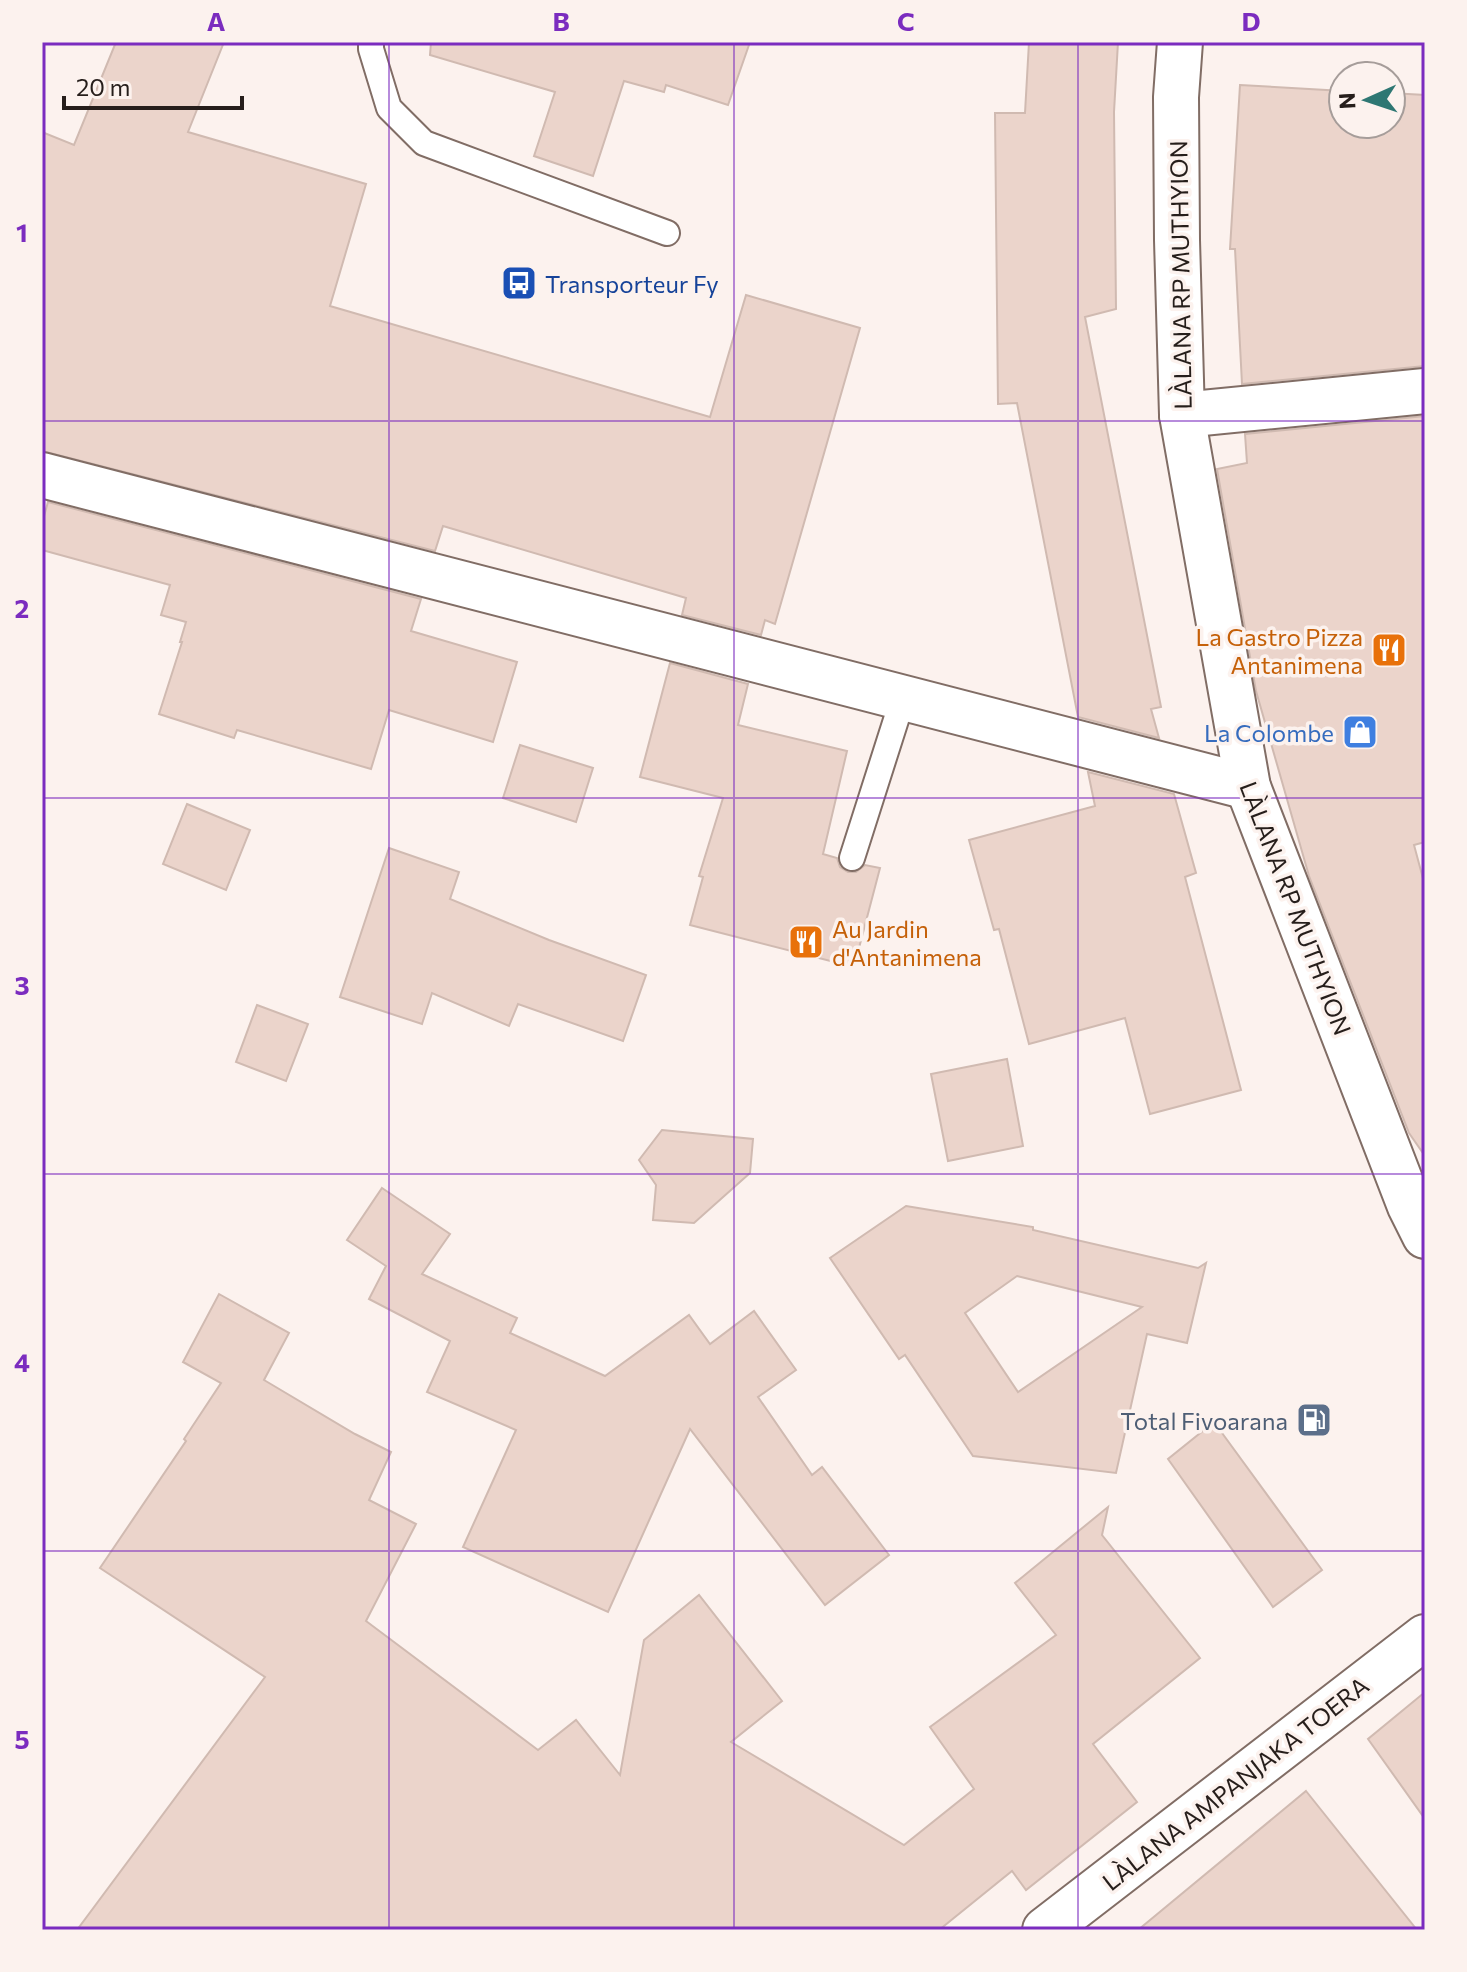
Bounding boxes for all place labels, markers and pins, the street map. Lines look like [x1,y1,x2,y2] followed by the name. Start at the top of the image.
[500,264,538,302] bus stop icon: Transporteur Fy
[545,269,719,298] place label: Transporteur Fy
[1196,622,1363,679] place label: La Gastro Pizza Antanimena
[1370,631,1408,669] restaurant icon: La Gastro Pizza Antanimena
[1341,713,1379,751] shop icon: La Colombe
[1204,718,1334,747] place label: La Colombe
[832,914,982,971] place label: Au Jardin d'Antanimena
[787,923,825,961] restaurant icon: Au Jardin d'Antanimena
[1295,1401,1333,1439] fuel station icon: Total Fivoarana
[1120,1406,1288,1435] place label: Total Fivoarana

